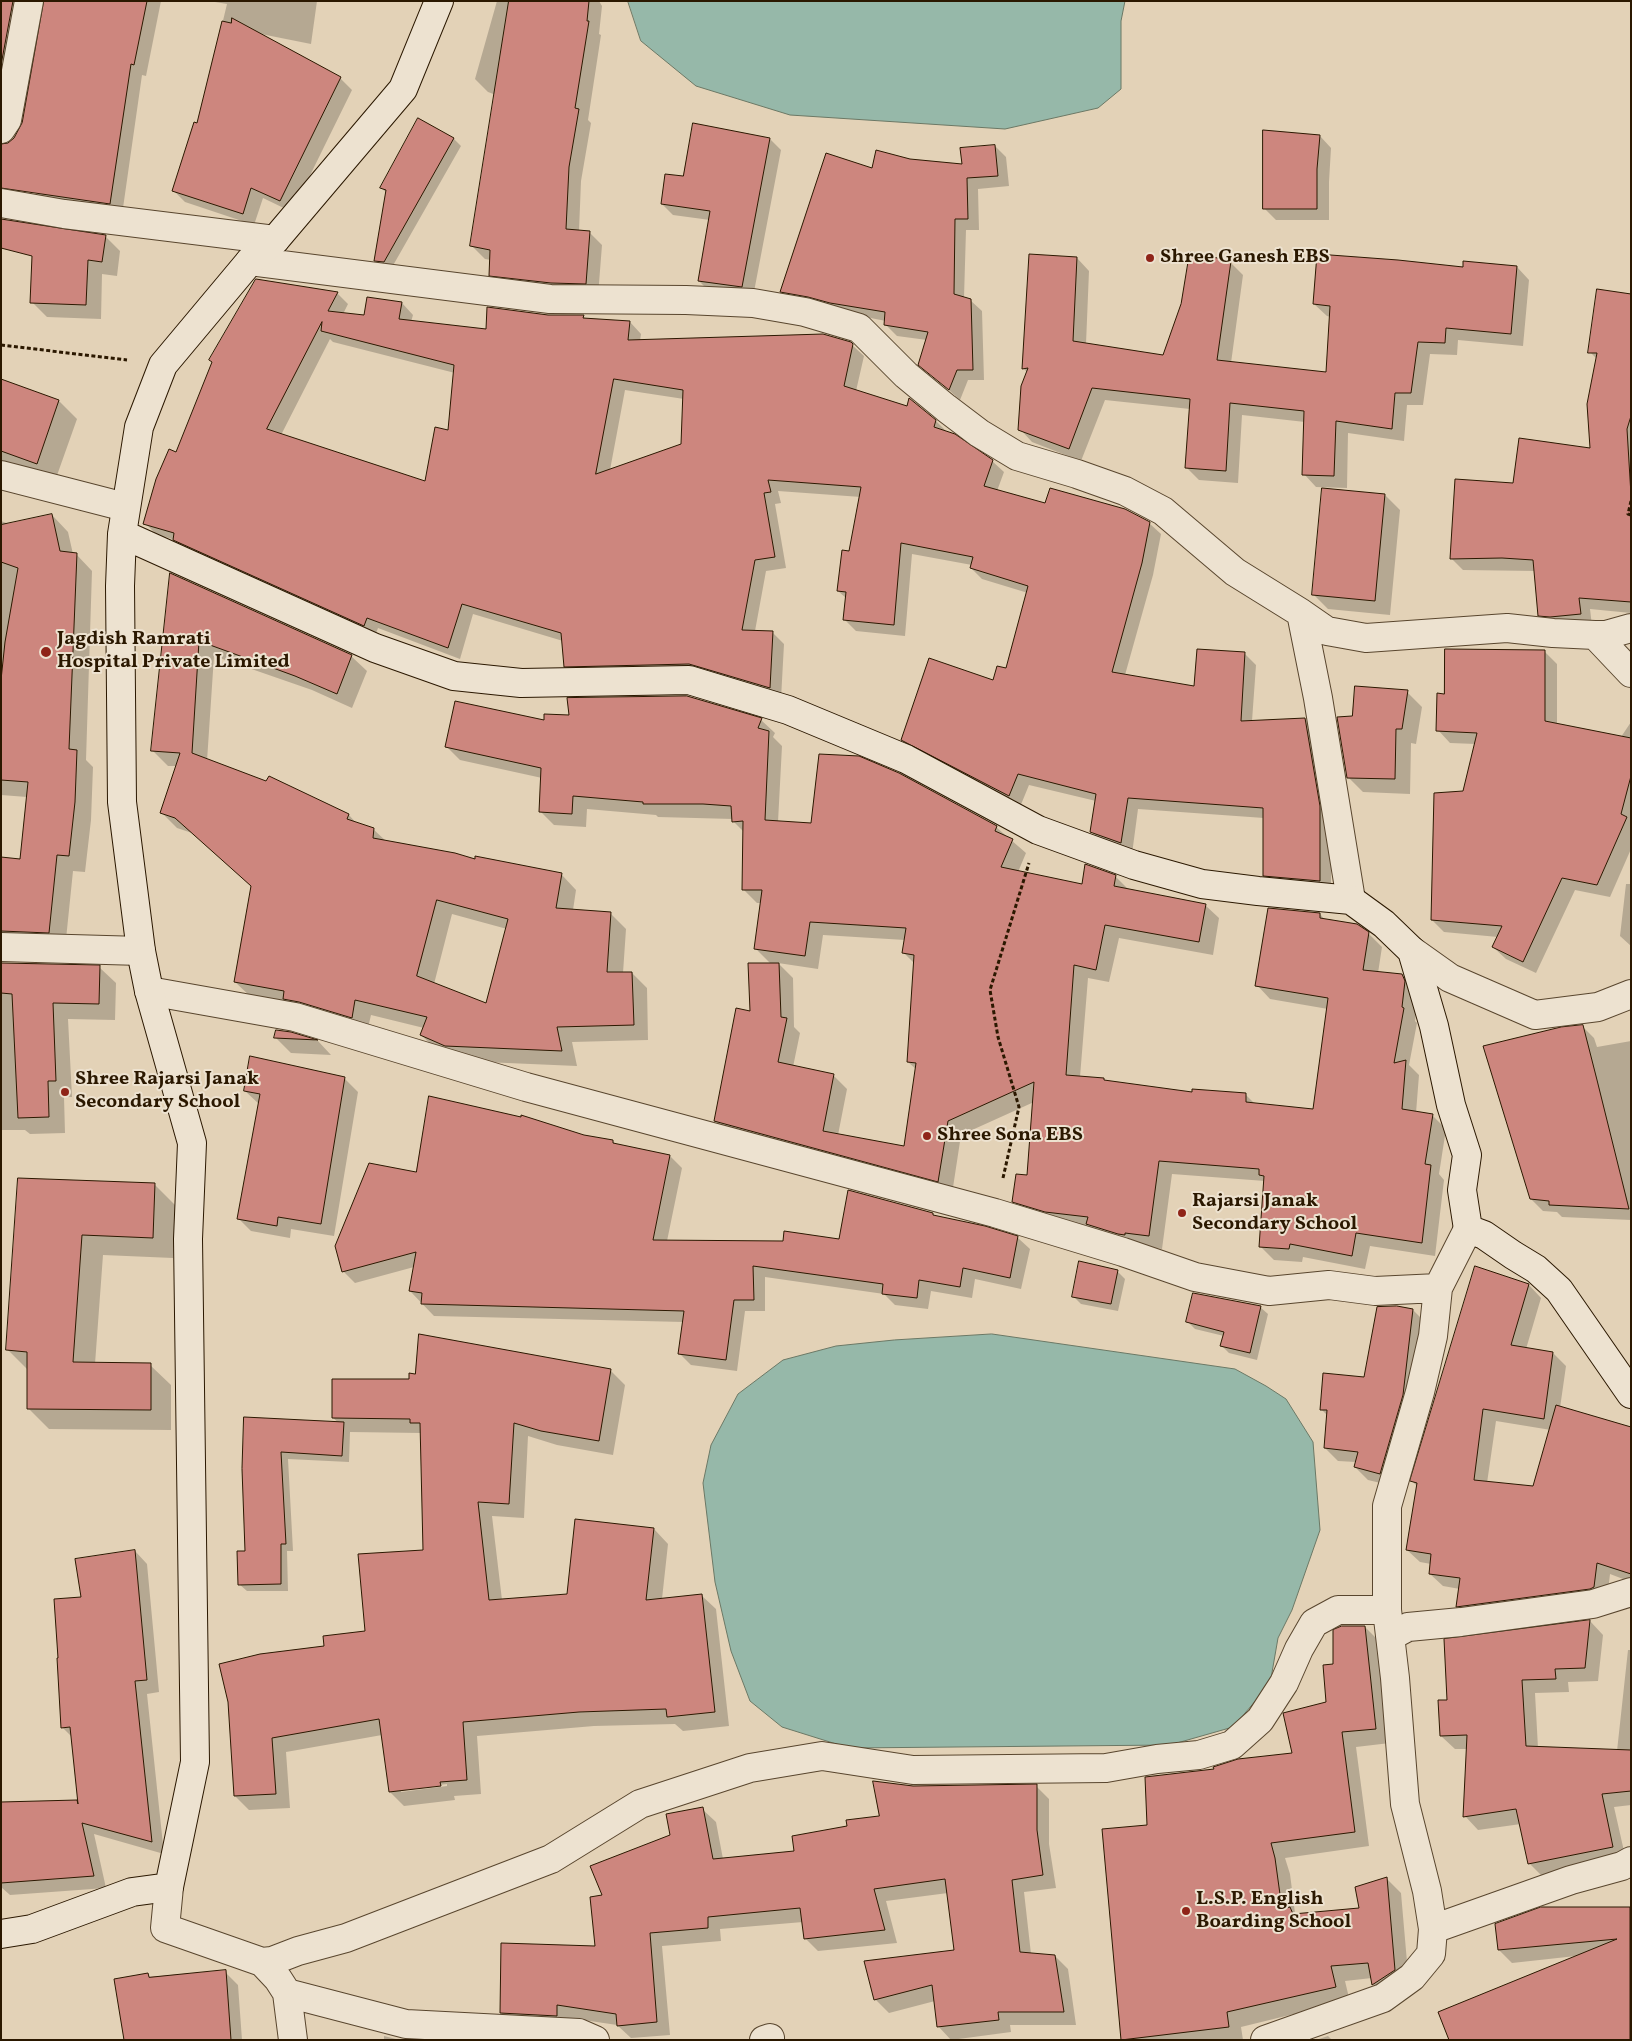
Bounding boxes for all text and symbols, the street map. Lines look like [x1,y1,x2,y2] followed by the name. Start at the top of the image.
[1160,246,1330,270] place label: Shree Ganesh EBS
[1144,252,1156,264] marker: Shree Ganesh EBS
[57,628,290,675] place label: Jagdish Ramrati Hospital Private Limited
[39,645,53,659] marker: Jagdish Ramrati Hospital Private Limited
[75,1068,259,1115] place label: Shree Rajarsi Janak Secondary School
[59,1086,71,1098] marker: Shree Rajarsi Janak Secondary School
[937,1124,1083,1148] place label: Shree Sona EBS
[921,1130,933,1142] marker: Shree Sona EBS
[1192,1190,1357,1237] place label: Rajarsi Janak Secondary School
[1176,1207,1188,1219] marker: Rajarsi Janak Secondary School
[1196,1888,1351,1935] place label: L.S.P. English Boarding School
[1180,1905,1192,1917] marker: L.S.P. English Boarding School

